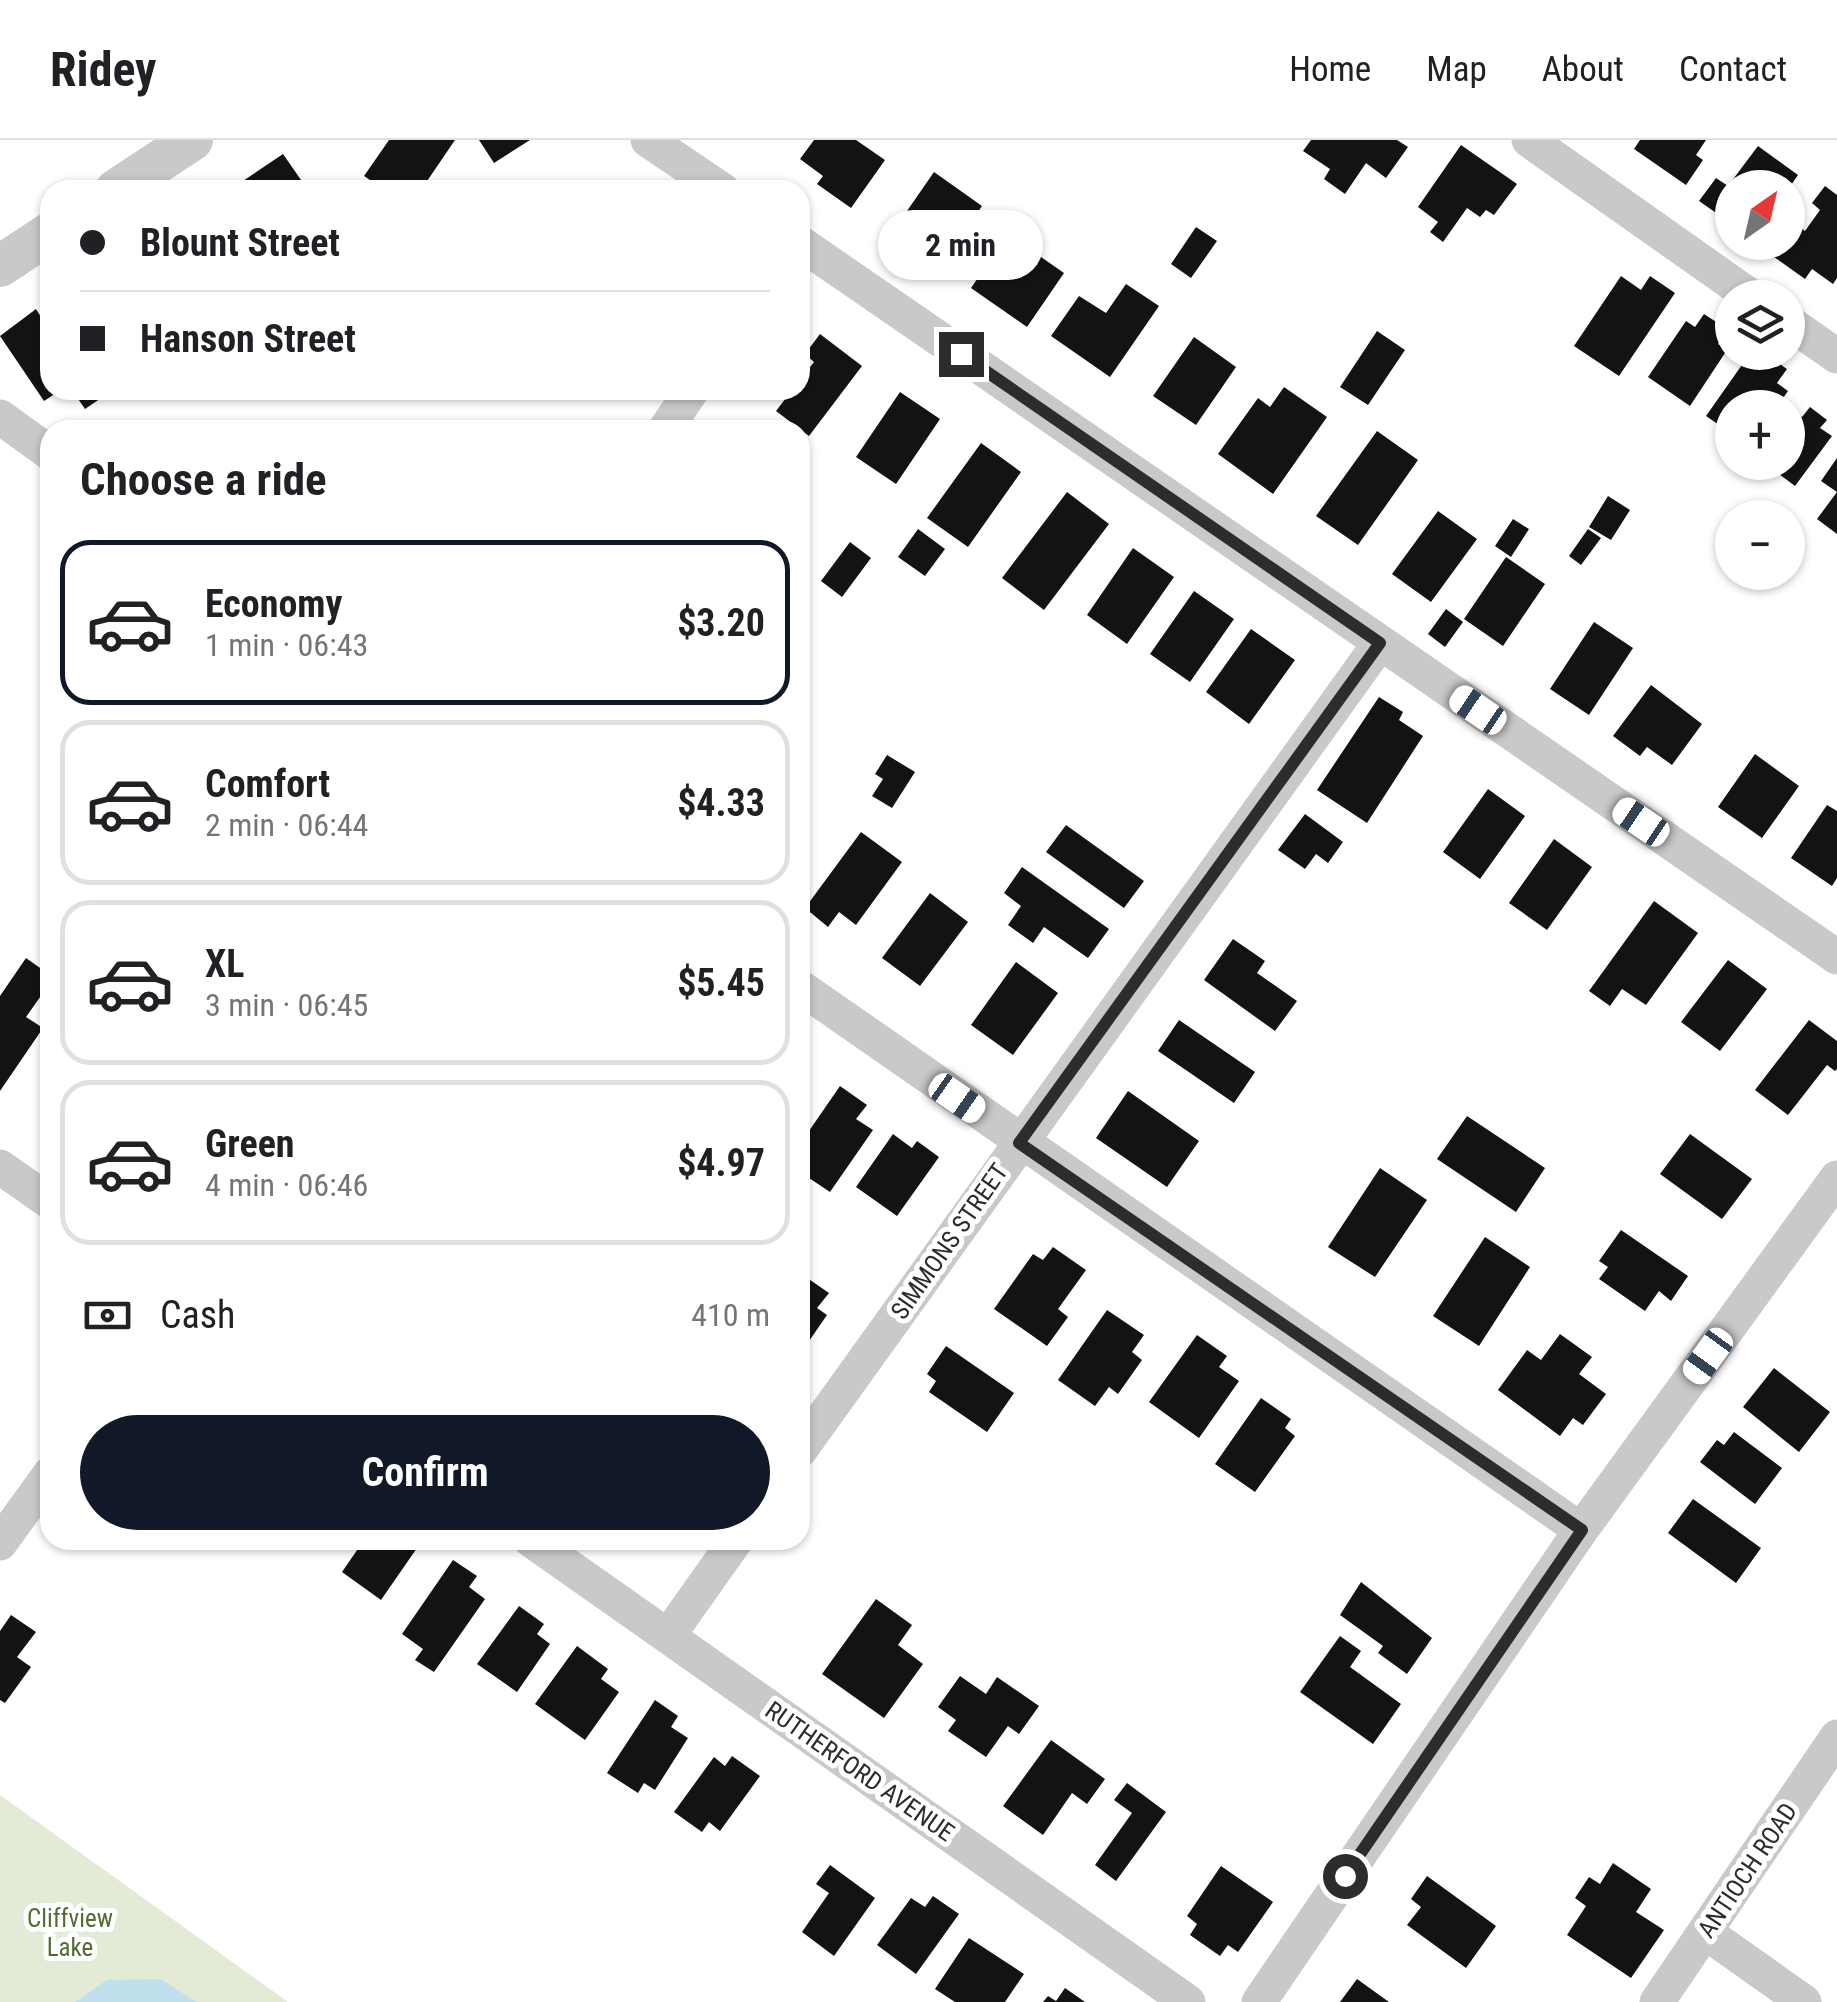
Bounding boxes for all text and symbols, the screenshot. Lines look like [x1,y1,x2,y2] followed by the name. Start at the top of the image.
[50,41,156,98] text: Ridey
[1289,49,1371,90] text: Home
[1426,49,1487,90] text: Map
[1542,49,1624,90] text: About
[1679,49,1787,90] text: Contact
[1715,170,1805,260] north arrow
[1715,170,1805,590] map controls
[878,209,1044,279] callout: 2 min
[140,221,340,265] text: Blount Street
[925,226,996,264] text: 2 min
[1715,280,1805,370] button: layers
[140,317,356,361] text: Hanson Street
[939,332,984,377] route end
[1715,390,1805,480] button: +
[80,453,327,506] text: Choose a ride
[1715,500,1805,590] button: −
[85,578,175,668] icon: car
[205,582,342,626] text: Economy
[677,601,765,645] text: $3.20
[205,626,368,664] text: 1 min · 06:43
[1445,681,1511,739] car
[85,758,175,848] icon: car
[205,762,330,806] text: Comfort
[677,781,765,825] text: $4.33
[1608,793,1674,851] car
[205,806,368,844] text: 2 min · 06:44
[85,938,175,1028] icon: car
[205,942,244,986] text: XL
[677,961,765,1005] text: $5.45
[205,986,368,1024] text: 3 min · 06:45
[924,1069,990,1127] car
[85,1118,175,1208] icon: car
[205,1122,295,1166] text: Green
[677,1141,765,1185] text: $4.97
[885,1158,1014,1325] street label: SIMMONS STREET
[205,1166,368,1204] text: 4 min · 06:46
[80,1288,135,1343] icon: cash
[160,1293,235,1337] text: Cash
[691,1296,770,1334] text: 410 m
[1678,1323,1738,1389] car
[80,1415,770,1530] button: Confirm
[760,1695,960,1847] street label: RUTHERFORD AVENUE
[1692,1798,1803,1943] street label: ANTIOCH ROAD
[1323,1854,1368,1899] route start
[27,1904,113,1962] park label: Cliffview Lake

